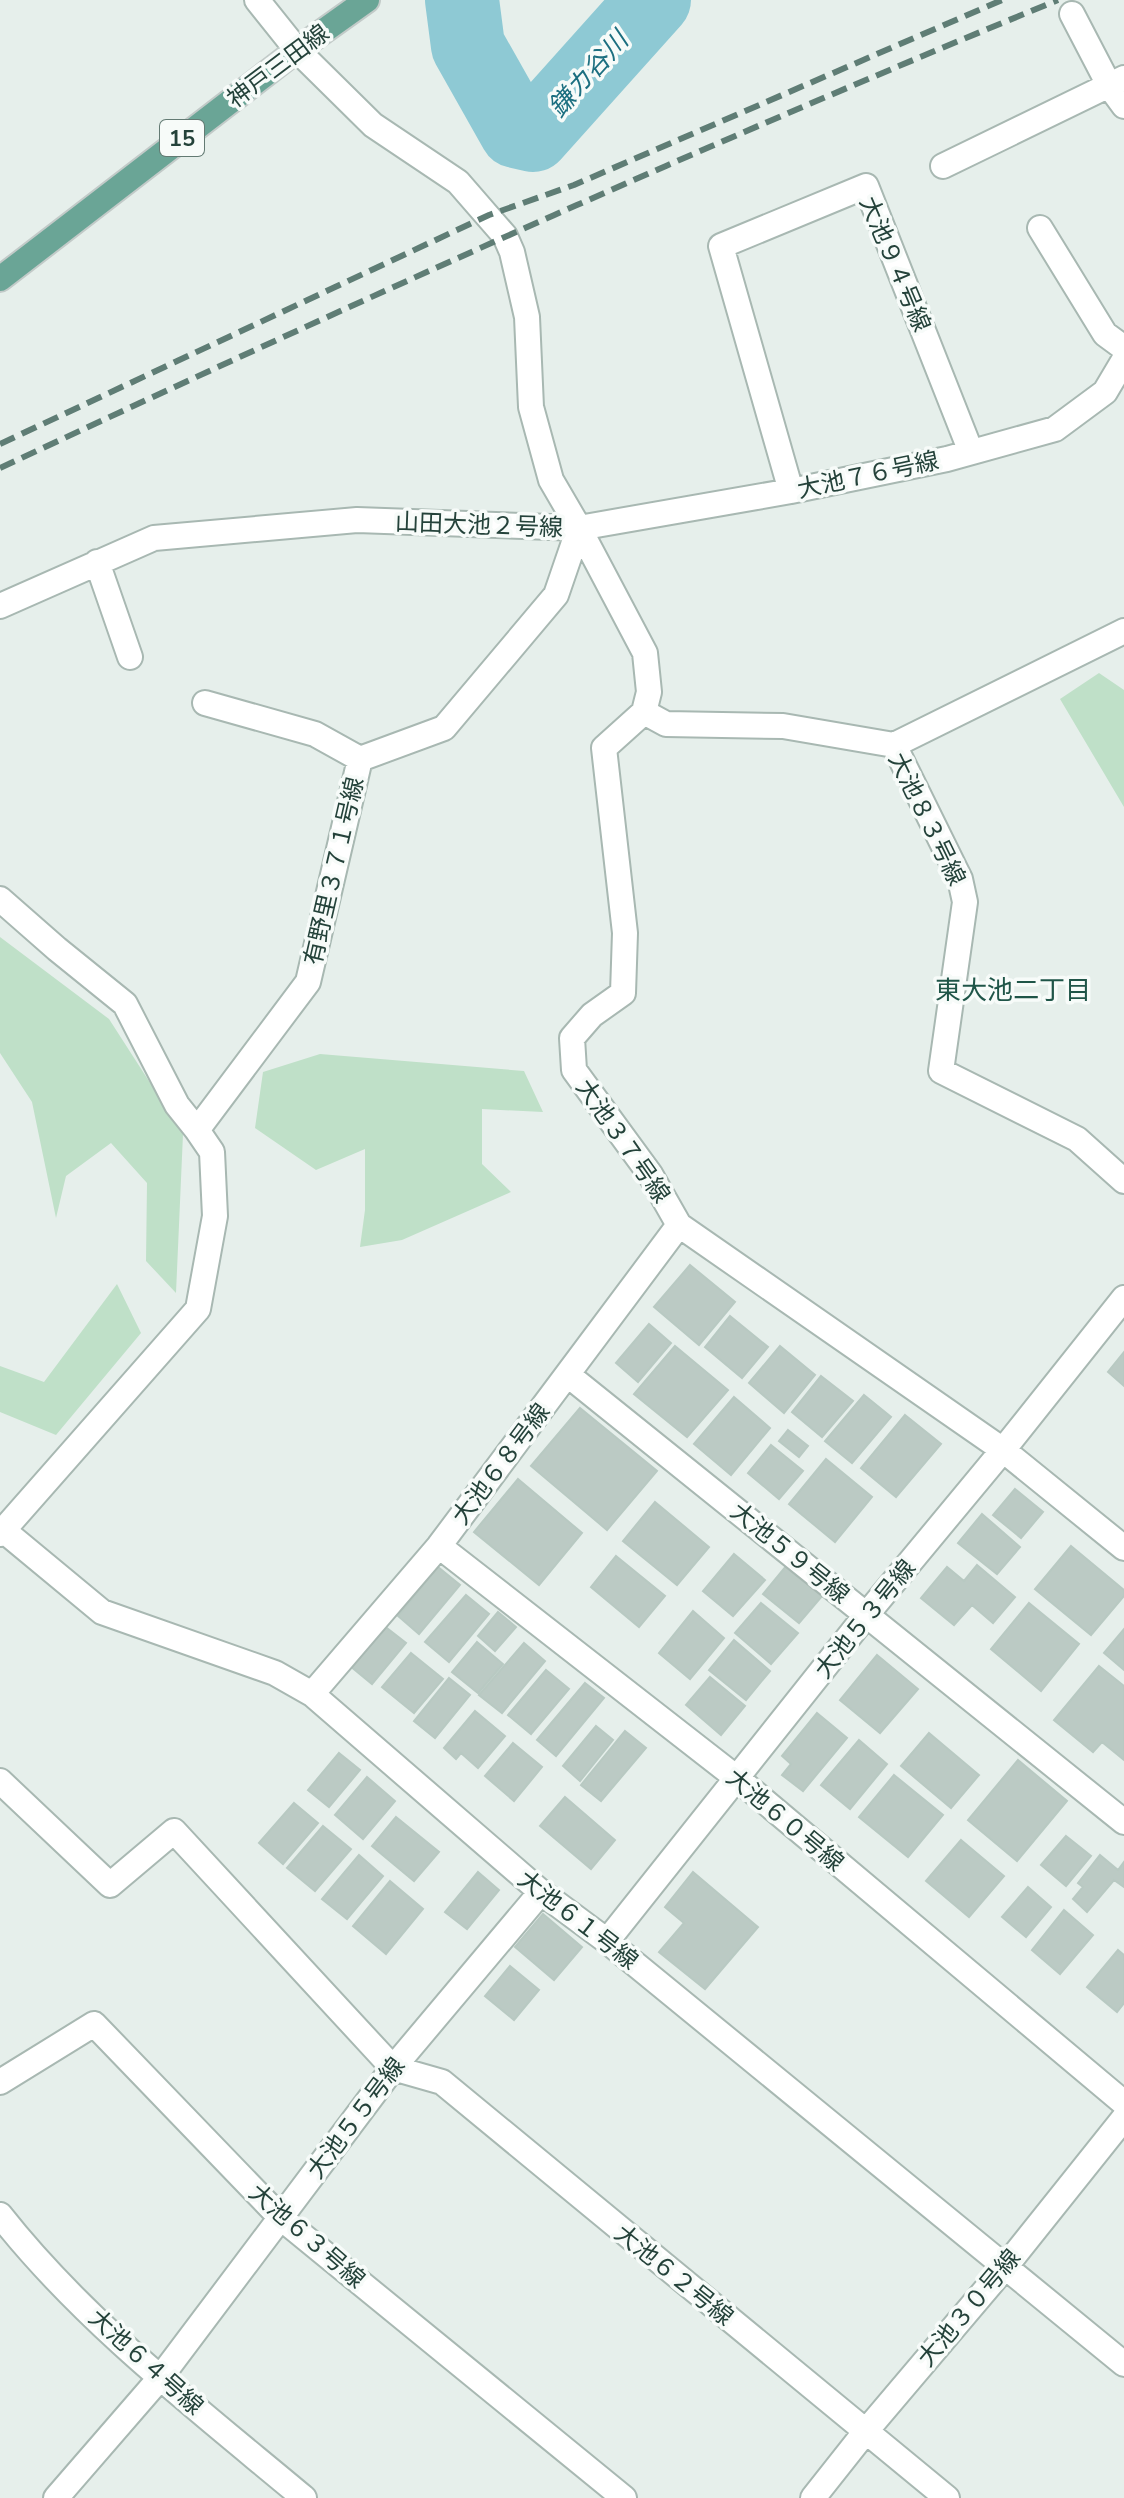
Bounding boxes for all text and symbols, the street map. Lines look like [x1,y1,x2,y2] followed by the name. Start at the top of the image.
[220,17,336,115] street label: 神戸三田線
[541,22,638,125] water label: 鎌カ谷川
[160,120,204,156] road number: 15
[852,191,938,337] street label: 大池９４号線
[794,444,942,506] street label: 大池７６号線
[394,506,564,544] street label: 山田大池２号線
[881,747,973,891] street label: 大池８３号線
[297,774,371,968] street label: 有野里３７１号線
[935,973,1091,1008] district label: 東大池二丁目
[569,1073,677,1209] street label: 大池３７号線
[445,1397,557,1531] street label: 大池６８号線
[724,1495,856,1611] street label: 大池５９号線
[807,1553,923,1685] street label: 大池５３号線
[720,1761,850,1879] street label: 大池６０号線
[511,1863,645,1977] street label: 大池６１号線
[300,2051,412,2185] street label: 大池５５号線
[242,2177,372,2295] street label: 大池６３号線
[608,2217,740,2333] street label: 大池６２号線
[910,2243,1028,2373] street label: 大池３０号線
[82,2302,210,2422] street label: 大池６４号線

